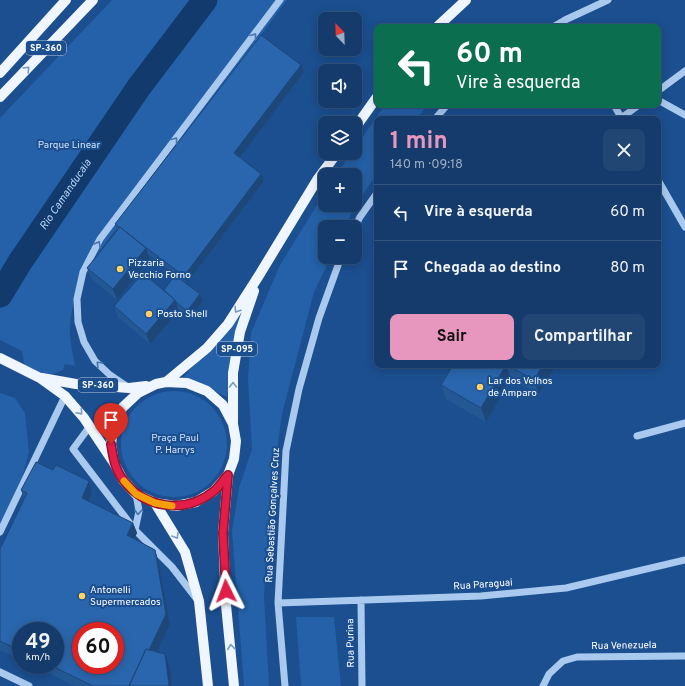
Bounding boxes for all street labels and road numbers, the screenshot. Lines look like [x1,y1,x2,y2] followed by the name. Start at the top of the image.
[26,41,66,55] road number: SP-360
[217,342,257,356] road number: SP-095
[78,378,118,392] road number: SP-360
[263,447,283,583] street label: Rua Sebastião Gonçalves Cruz
[453,576,513,594] street label: Rua Paraguai
[344,618,358,668] street label: Rua Purina
[591,639,657,653] street label: Rua Venezuela

